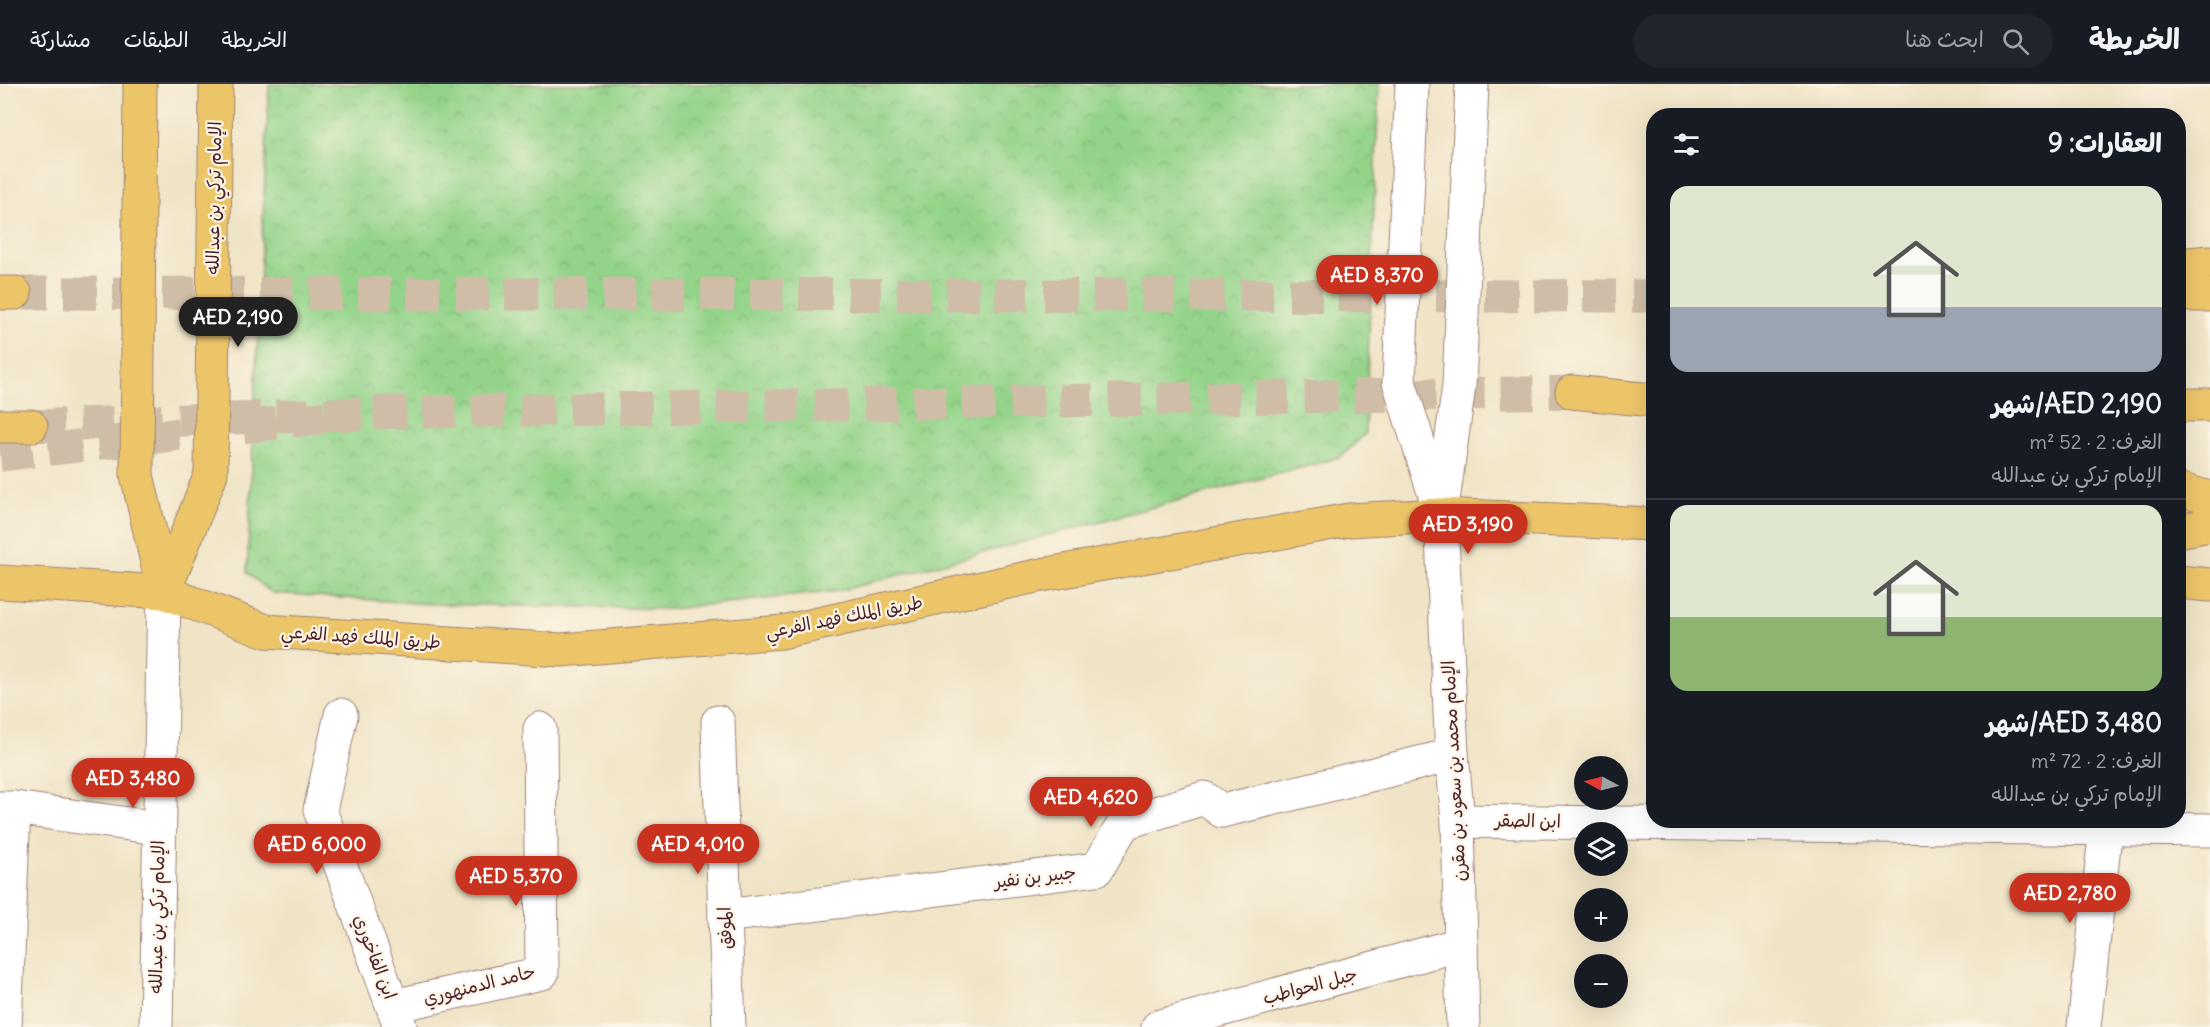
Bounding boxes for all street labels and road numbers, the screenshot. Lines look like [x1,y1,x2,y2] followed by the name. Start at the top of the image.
[201,121,231,275] street label: الإمام تركي بن عبدالله
[763,590,926,648] street label: طريق الملك فهد الفرعي
[280,619,442,659] street label: طريق الملك فهد الفرعي
[1436,660,1474,882] street label: الإمام محمد بن سعود بن مقرن
[1493,808,1561,833] street label: ابن الصقر
[144,840,174,994] street label: الإمام تركي بن عبدالله
[991,860,1077,893] street label: جبير بن نفير
[712,906,737,950] street label: الموفق
[347,911,402,1003] street label: ابن الفاخوري
[421,959,538,1011] street label: حامد الدمنهوري
[1260,962,1360,1009] street label: جبل الحواطب

